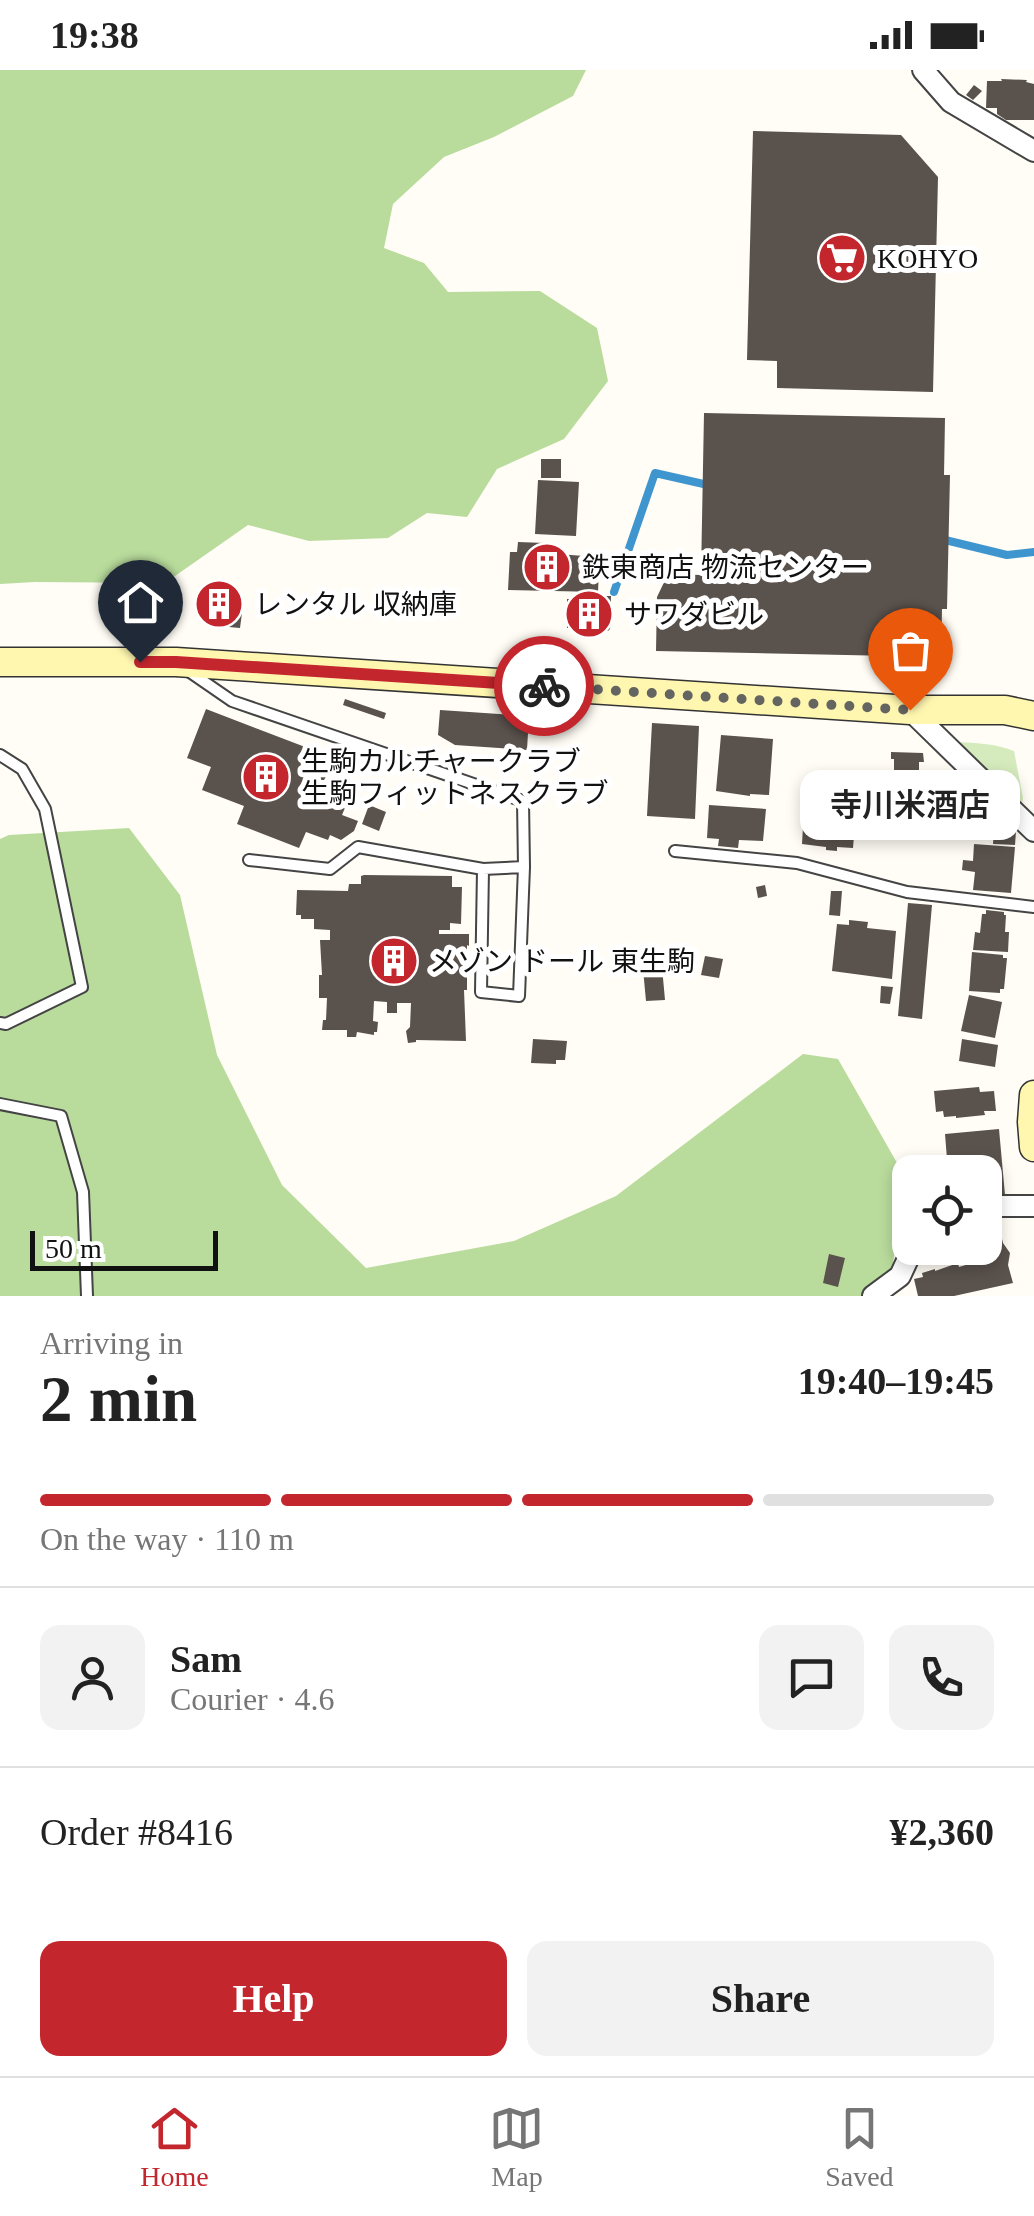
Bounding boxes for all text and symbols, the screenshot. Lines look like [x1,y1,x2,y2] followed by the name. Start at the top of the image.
[50,14,139,56] text: 19:38
[816,232,868,284] supermarket icon: KOHYO
[877,243,978,274] place label: KOHYO
[521,541,573,593] building icon: 鉄東商店 物流センター
[582,552,869,583] place label: 鉄東商店 物流センター
[98,560,183,663] pin
[113,575,168,630] icon: home
[193,578,245,630] building icon: レンタル 収納庫
[563,588,615,640] building icon: サワダビル
[254,589,457,620] place label: レンタル 収納庫
[624,599,764,630] place label: サワダビル
[868,608,953,711] pin
[883,623,938,678] icon: bag
[494,636,594,736] courier
[517,659,572,714] icon: bike
[301,746,608,809] place label: 生駒カルチャークラブ 生駒フィットネスクラブ
[240,751,292,803] building icon: 生駒カルチャークラブ 生駒フィットネスクラブ
[800,770,1020,840] callout: 寺川米酒店
[830,787,990,823] text: 寺川米酒店
[368,935,420,987] building icon: メゾン ドール 東生駒
[429,946,695,977] place label: メゾン ドール 東生駒
[892,1155,1002,1265] map controls
[892,1155,1002,1265] button: locate
[30,1226,218,1270] scale bar
[45,1233,102,1264] text: 50 m
[40,1325,183,1361] text: Arriving in
[798,1360,994,1402] text: 19:40–19:45
[40,1363,197,1435] text: 2 min
[40,1521,294,1557] text: On the way · 110 m
[40,1625,145,1730] button: person
[759,1625,864,1730] button: chat
[889,1625,994,1730] button: phone
[170,1638,242,1680] text: Sam
[170,1681,334,1717] text: Courier · 4.6
[40,1811,233,1853] text: Order #8416
[890,1811,994,1853] text: ¥2,360
[40,1941,507,2056] button: Help
[527,1941,994,2056] button: Share
[140,2101,209,2193] tab: Home
[489,2101,544,2193] tab: Map
[825,2101,894,2193] tab: Saved

